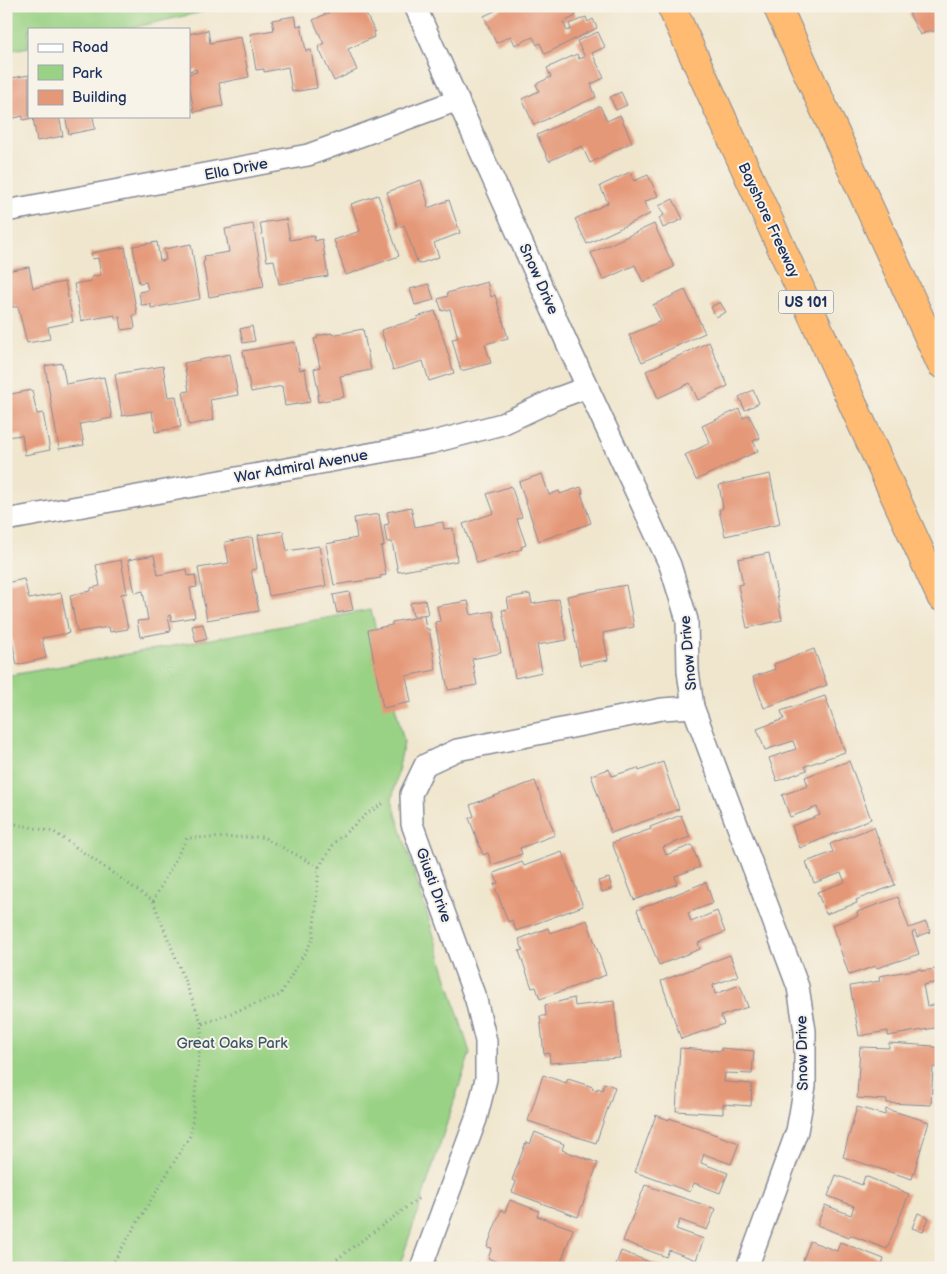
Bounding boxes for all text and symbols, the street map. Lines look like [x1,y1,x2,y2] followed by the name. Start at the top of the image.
[28,28,190,118] legend
[72,38,108,57] text: Road
[72,64,103,83] text: Park
[72,88,127,107] text: Building
[203,154,270,185] street label: Ella Drive
[734,160,804,281] street label: Bayshore Freeway
[515,241,563,318] street label: Snow Drive
[778,290,834,314] road number: US 101
[233,445,370,488] street label: War Admiral Avenue
[676,615,701,691] street label: Snow Drive
[411,845,456,925] street label: Giusti Drive
[792,1015,813,1091] street label: Snow Drive
[176,1034,288,1053] park label: Great Oaks Park

